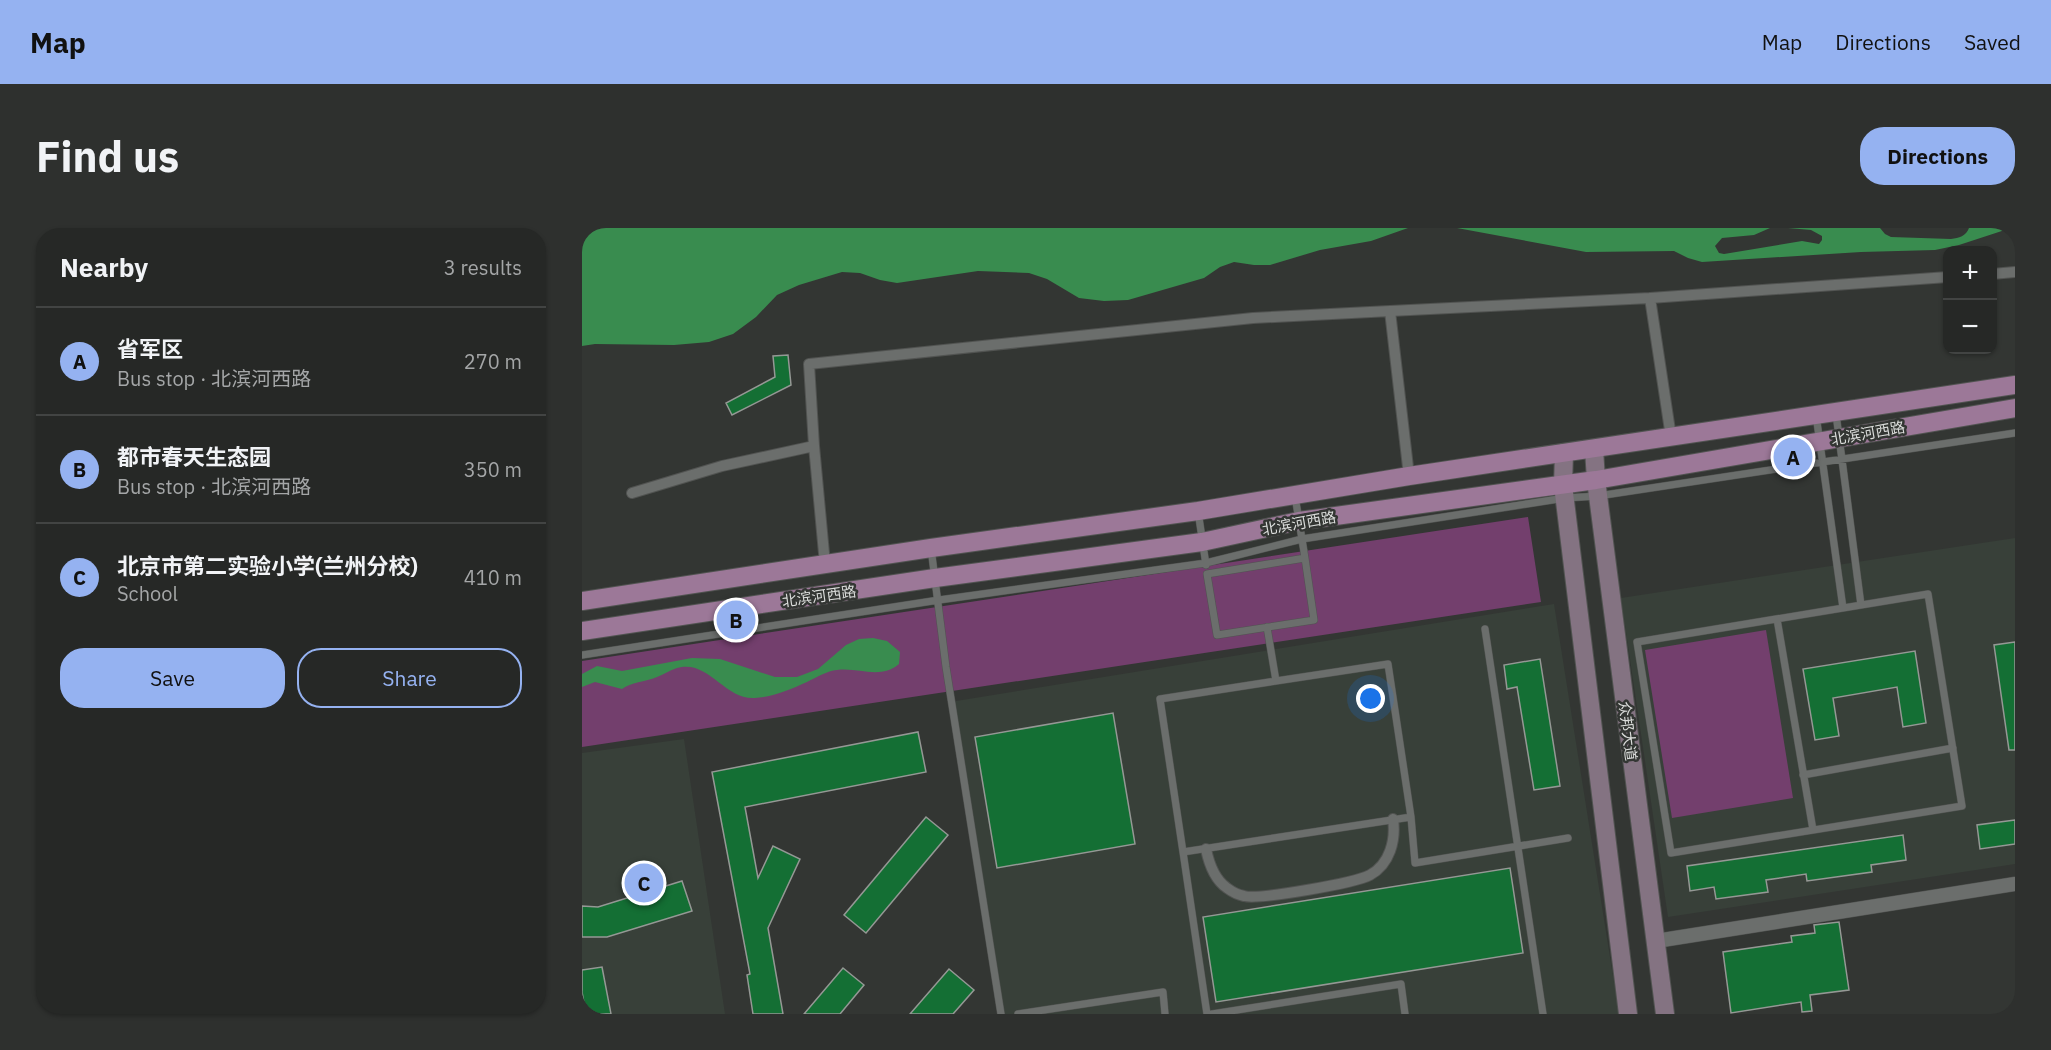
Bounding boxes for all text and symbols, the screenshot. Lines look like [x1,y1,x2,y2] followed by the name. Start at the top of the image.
[30,24,86,61] text: Map
[1762,28,1802,56] text: Map
[1835,28,1931,56] text: Directions
[1964,28,2021,56] text: Saved
[1860,127,2015,185] button: Directions
[36,129,179,184] text: Find us
[1943,246,1997,354] map controls
[1943,246,1997,300] button: +
[60,250,148,284] text: Nearby
[444,254,522,281] text: 3 results
[1943,300,1997,354] button: −
[117,334,183,363] text: 省军区
[73,348,86,375] text: A
[464,348,522,375] text: 270 m
[117,365,311,392] text: Bus stop · 北滨河西路
[1829,417,1907,449] street label: 北滨河西路
[1774,434,1812,480] pin: A
[117,442,271,471] text: 都市春天生态园
[73,456,86,483] text: B
[464,456,522,483] text: 350 m
[117,473,311,500] text: Bus stop · 北滨河西路
[1260,507,1338,539] street label: 北滨河西路
[117,551,418,580] text: 北京市第二实验小学(兰州分校)
[73,564,86,591] text: C
[464,564,522,591] text: 410 m
[117,580,178,607] text: School
[781,581,857,611] street label: 北滨河西路
[716,598,756,642] pin: B
[60,648,285,708] button: Save
[297,648,522,708] button: Share
[1356,684,1385,713] your location
[1615,700,1641,762] street label: 众邦大道
[624,860,664,906] pin: C

